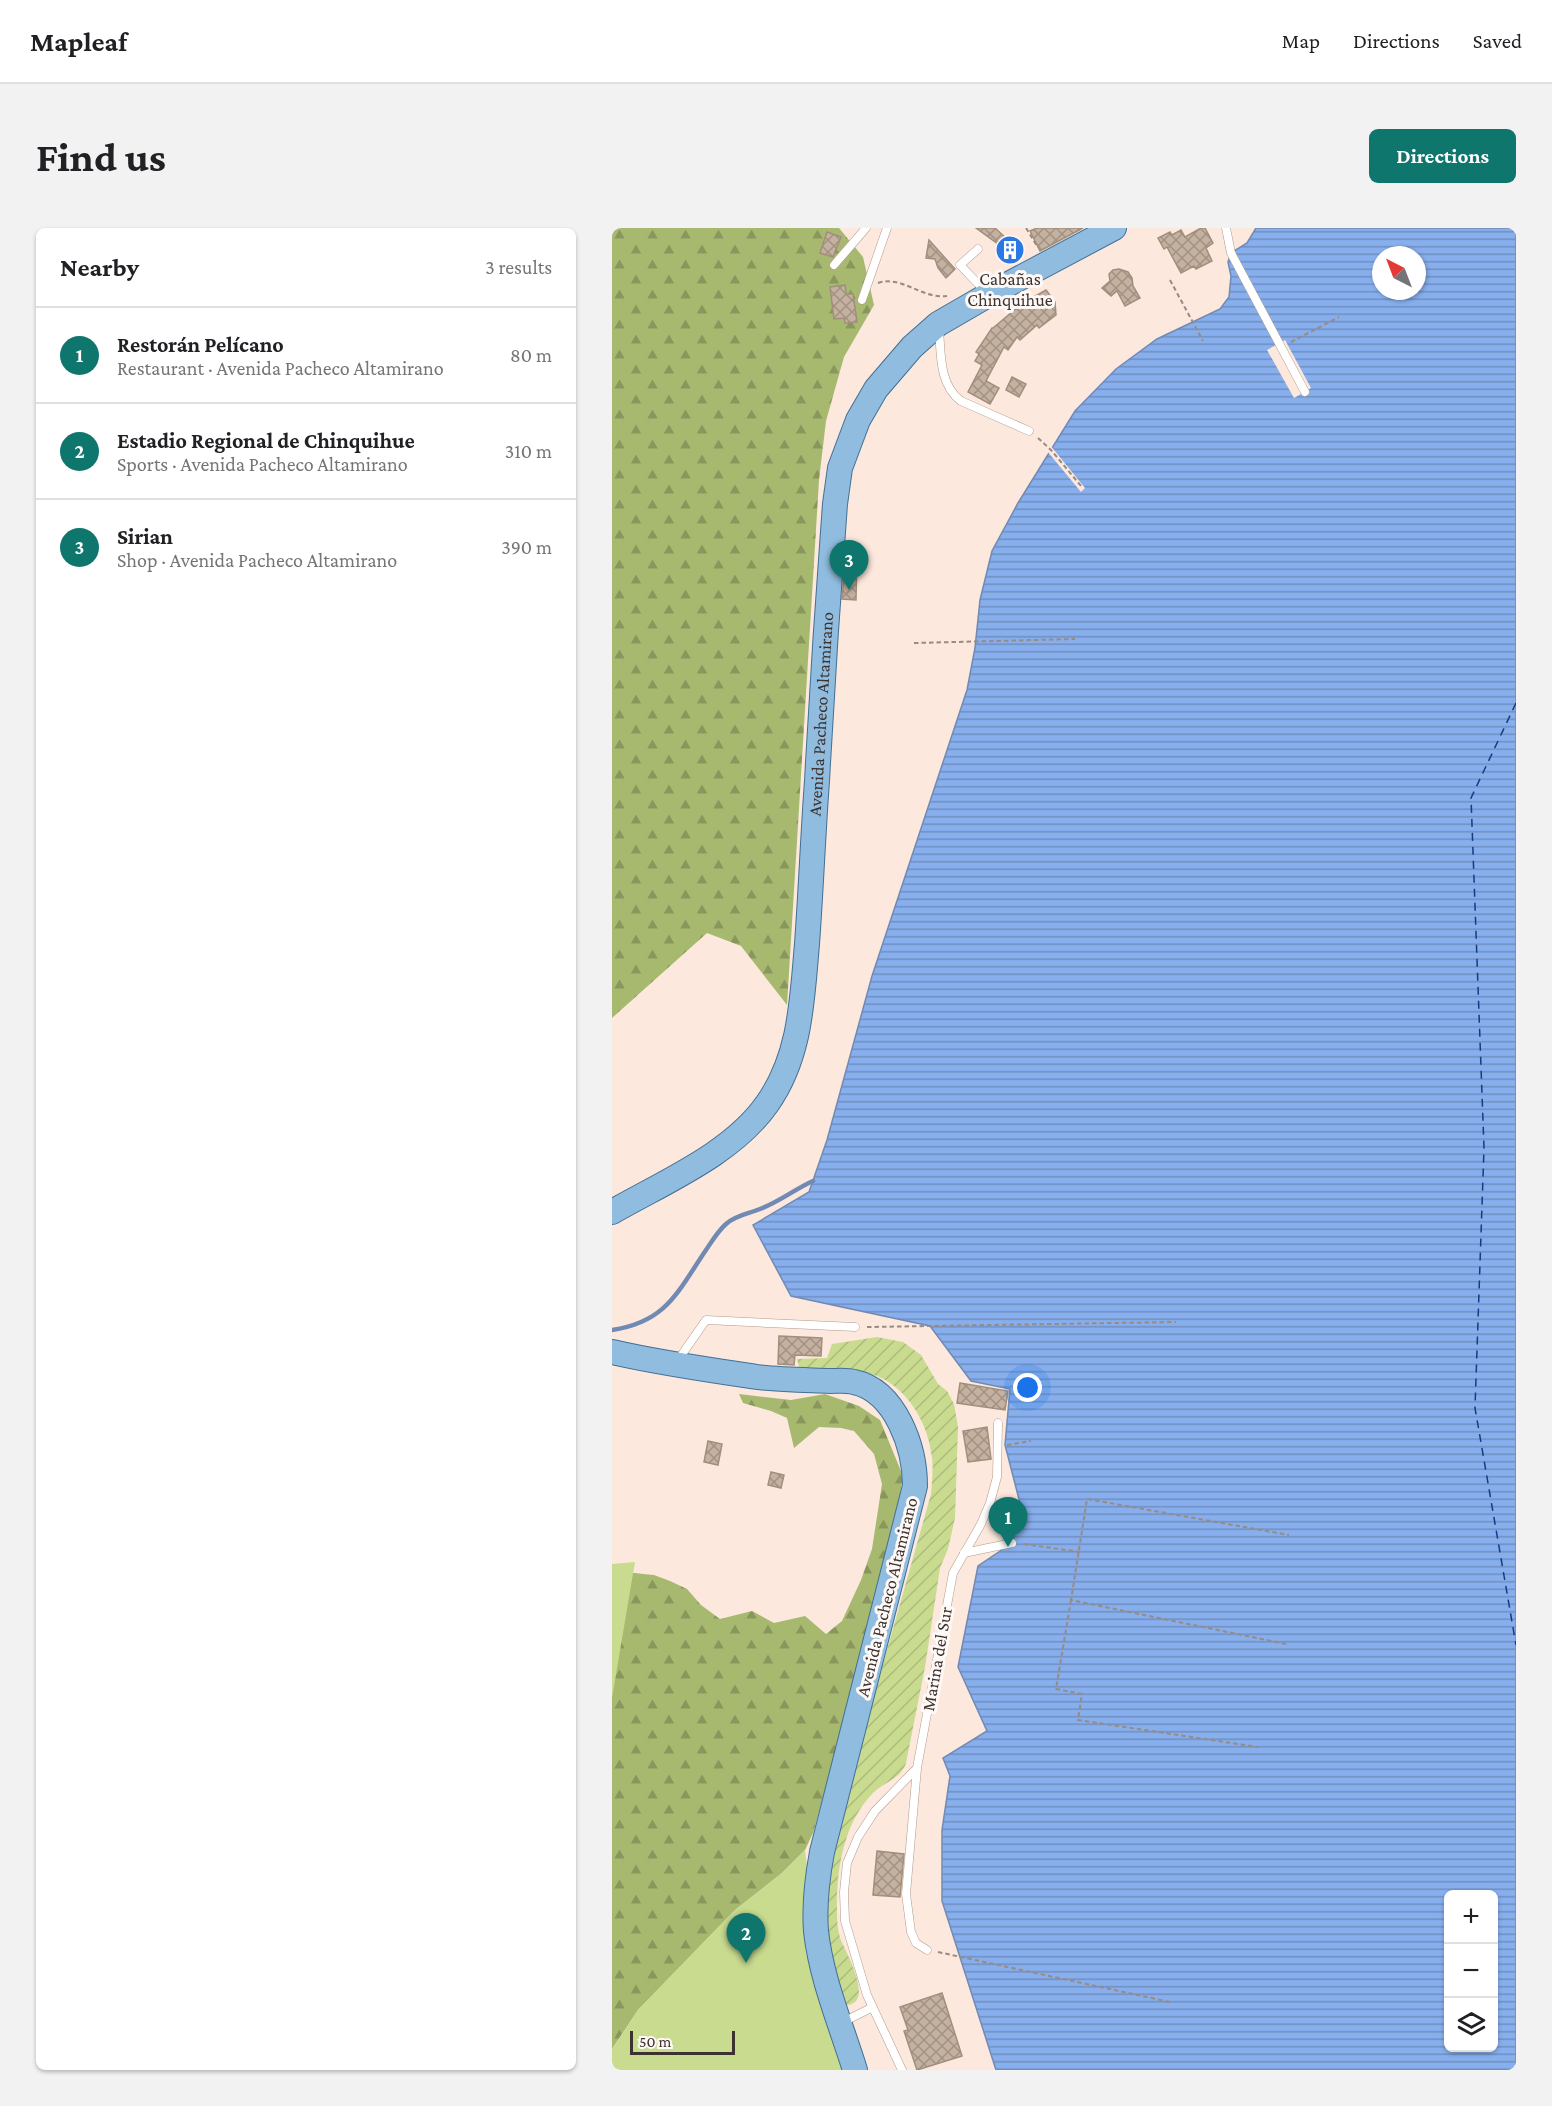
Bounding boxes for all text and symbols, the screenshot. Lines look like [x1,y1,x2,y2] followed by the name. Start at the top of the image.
[30,26,127,57] text: Mapleaf
[1282,29,1320,53] text: Map
[1353,29,1440,53] text: Directions
[1473,29,1522,53] text: Saved
[1369,129,1516,183] button: Directions
[36,133,166,180] text: Find us
[994,234,1026,266] building icon: Cabañas Chinquihue
[1372,246,1426,300] north arrow
[60,253,139,282] text: Nearby
[485,256,552,278] text: 3 results
[967,269,1053,310] place label: Cabañas Chinquihue
[117,332,284,357] text: Restorán Pelícano
[76,344,83,366] text: 1
[510,344,552,366] text: 80 m
[117,357,444,379] text: Restaurant · Avenida Pacheco Altamirano
[117,428,415,453] text: Estadio Regional de Chinquihue
[74,440,85,462] text: 2
[505,440,552,462] text: 310 m
[117,453,408,475] text: Sports · Avenida Pacheco Altamirano
[117,524,173,549] text: Sirian
[75,536,84,558] text: 3
[501,536,552,558] text: 390 m
[830,540,868,590] pin: 3
[117,549,397,571] text: Shop · Avenida Pacheco Altamirano
[805,611,837,817] street label: Avenida Pacheco Altamirano
[1013,1373,1042,1402] your location
[853,1495,921,1699] street label: Avenida Pacheco Altamirano
[988,1498,1028,1547] pin: 1
[918,1605,956,1713] street label: Marina del Sur
[1444,1890,1498,2052] map controls
[1444,1890,1498,1944] button: +
[726,1914,766,1963] pin: 2
[1444,1944,1498,1998] button: −
[1444,1998,1498,2052] button: layers
[630,2028,735,2056] scale bar
[639,2033,671,2050] text: 50 m

